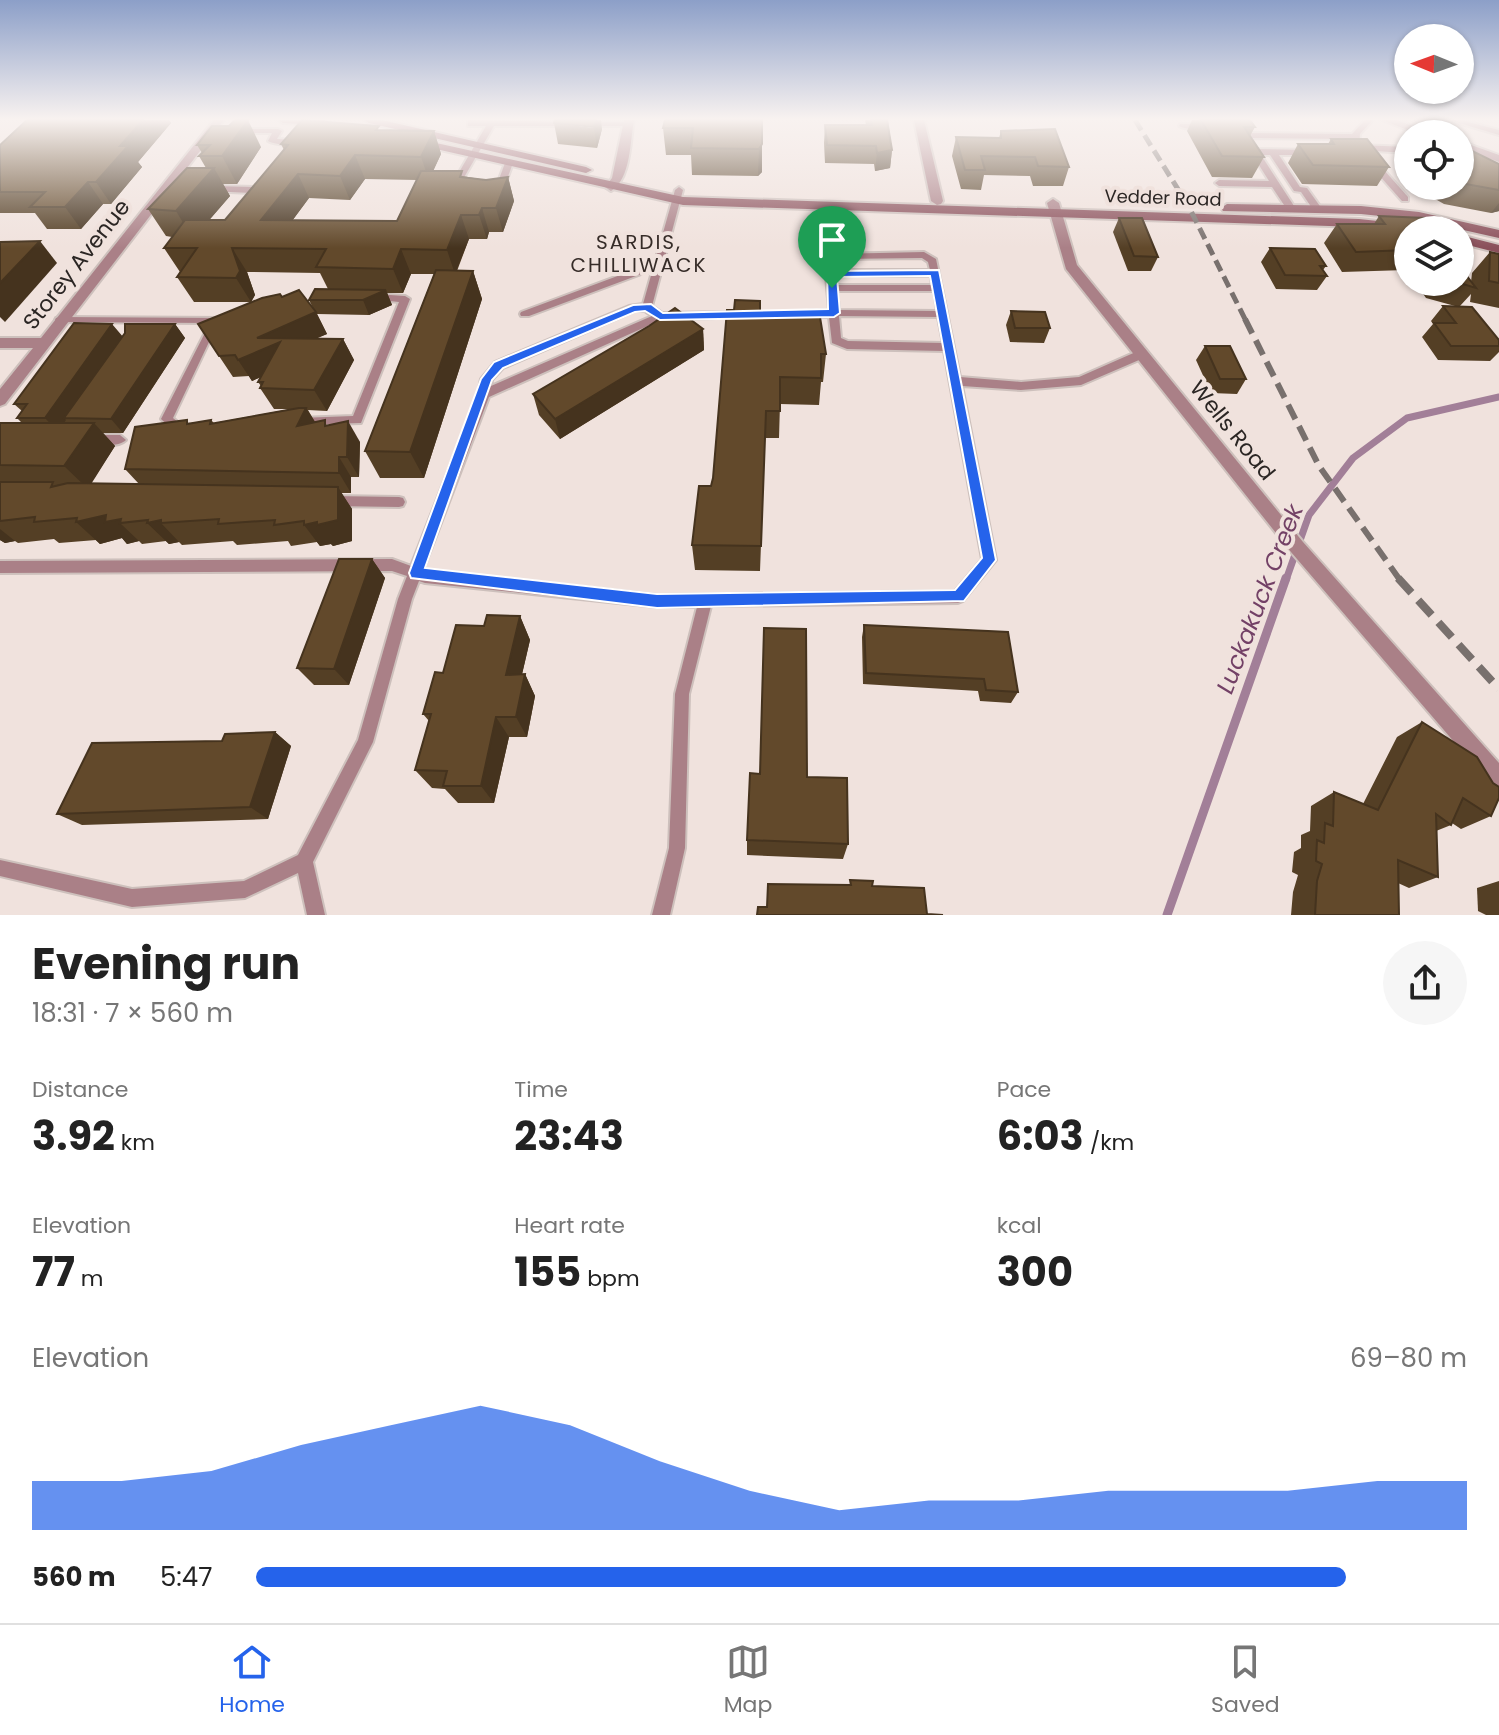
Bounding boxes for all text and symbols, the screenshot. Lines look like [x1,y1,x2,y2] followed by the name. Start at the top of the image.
[1394,24,1474,104] north arrow
[1394,24,1474,296] map controls
[1394,120,1474,200] button: locate
[1104,183,1222,212] street label: Vedder Road
[16,193,137,336] street label: Storey Avenue
[798,206,866,288] pin
[1394,216,1474,296] button: layers
[810,218,854,262] icon: arrive
[571,228,707,279] district label: SARDIS, CHILLIWACK
[1183,374,1283,487] street label: Wells Road
[1208,498,1311,698] water label: Luckakuck Creek
[32,933,300,994] text: Evening run
[1383,941,1467,1025] button: share
[32,995,233,1031] text: 18:31 · 7 × 560 m
[32,1074,128,1105] text: Distance
[514,1074,568,1105] text: Time
[997,1074,1051,1105] text: Pace
[32,1108,115,1164] text: 3.92
[514,1108,624,1164] text: 23:43
[997,1108,1084,1164] text: 6:03
[115,1127,155,1158] text: km
[1084,1127,1134,1158] text: /km
[32,1210,131,1241] text: Elevation
[514,1210,625,1241] text: Heart rate
[997,1210,1042,1241] text: kcal
[32,1244,75,1300] text: 77
[514,1244,581,1300] text: 155
[997,1244,1073,1300] text: 300
[75,1263,103,1294] text: m
[581,1263,640,1294] text: bpm
[32,1340,149,1376] text: Elevation
[1350,1340,1467,1376] text: 69–80 m
[32,1559,115,1595] text: 560 m
[160,1559,212,1595] text: 5:47
[219,1640,285,1721] tab: Home
[724,1640,772,1721] tab: Map
[1211,1640,1280,1721] tab: Saved

